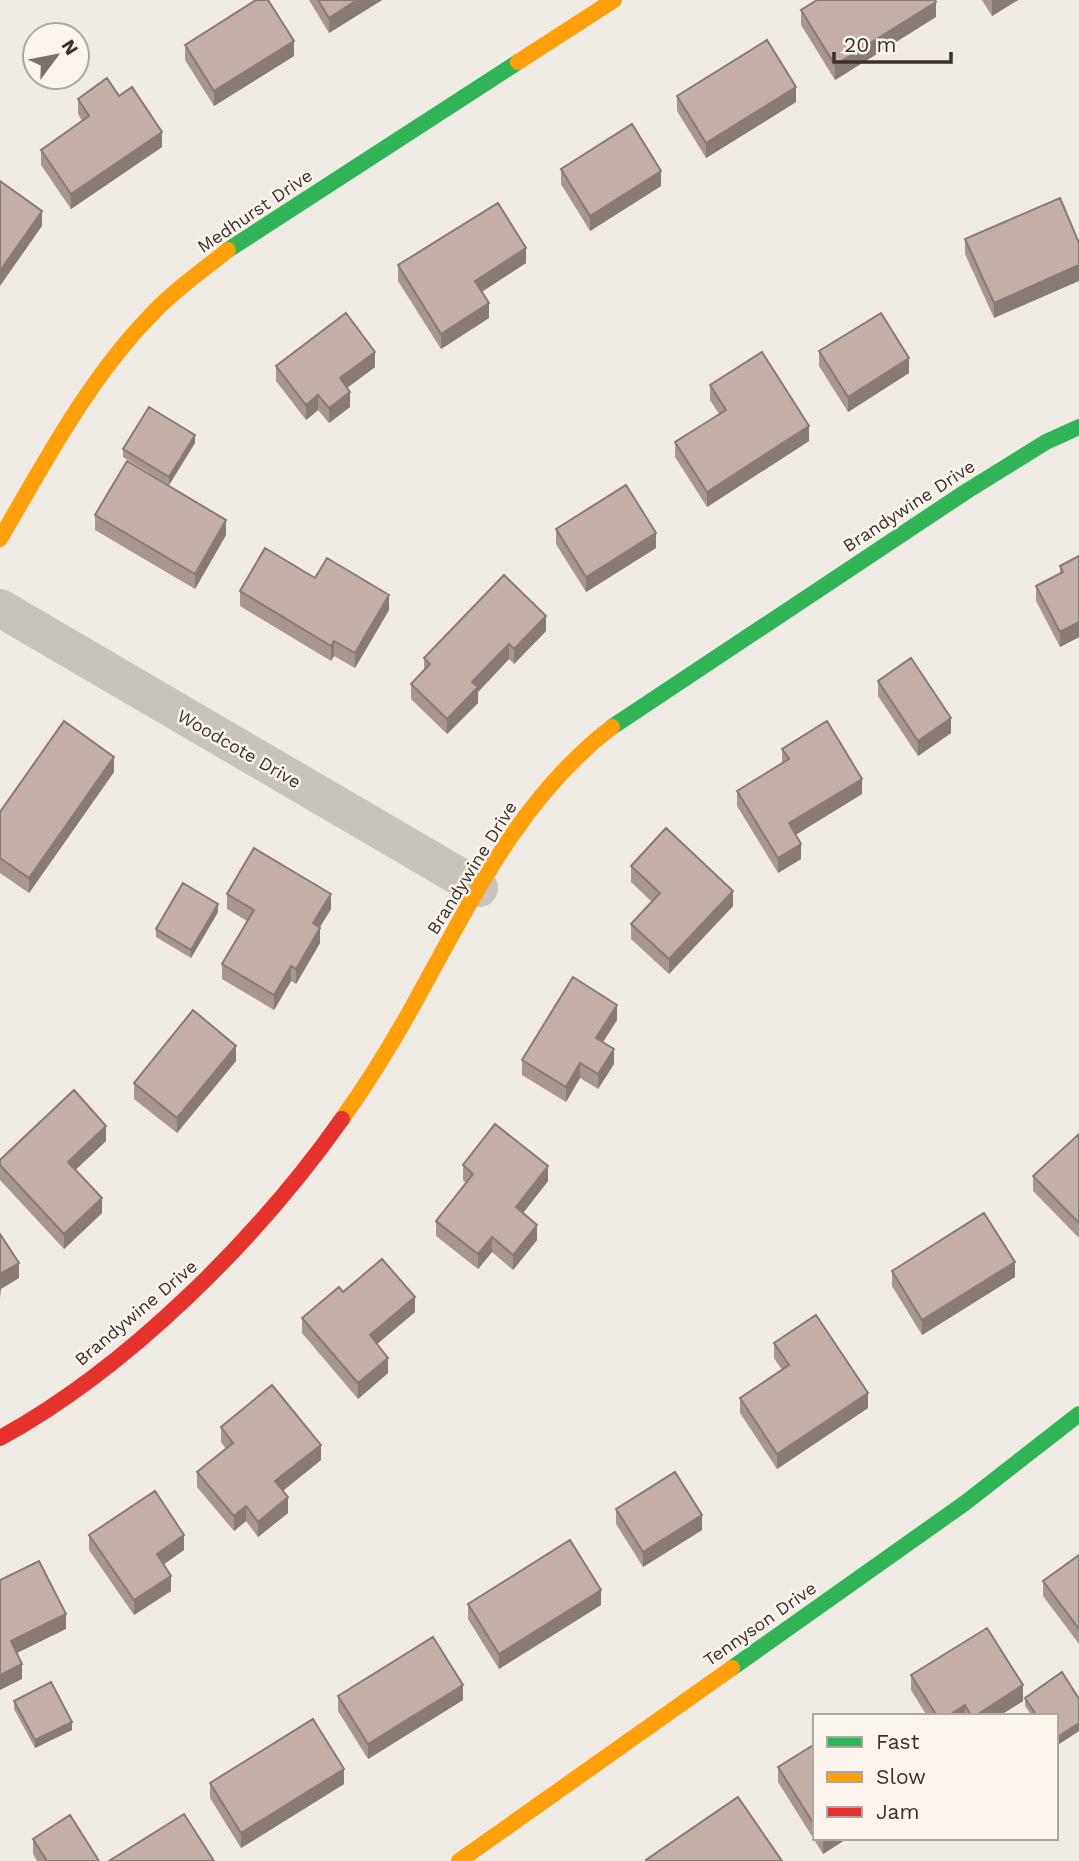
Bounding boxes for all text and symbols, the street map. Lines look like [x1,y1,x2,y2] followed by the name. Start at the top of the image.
[21,21,91,91] north arrow
[834,21,951,65] scale bar
[844,32,896,57] text: 20 m
[57,35,83,59] text: N
[193,164,316,257] street label: Medhurst Drive
[839,455,979,556] street label: Brandywine Drive
[174,705,305,792] street label: Woodcote Drive
[422,797,521,938] street label: Brandywine Drive
[70,1255,201,1370] street label: Brandywine Drive
[699,1577,820,1670] street label: Tennyson Drive
[813,1714,1058,1840] legend
[876,1729,920,1754] text: Fast
[876,1764,926,1789] text: Slow
[876,1799,919,1824] text: Jam

